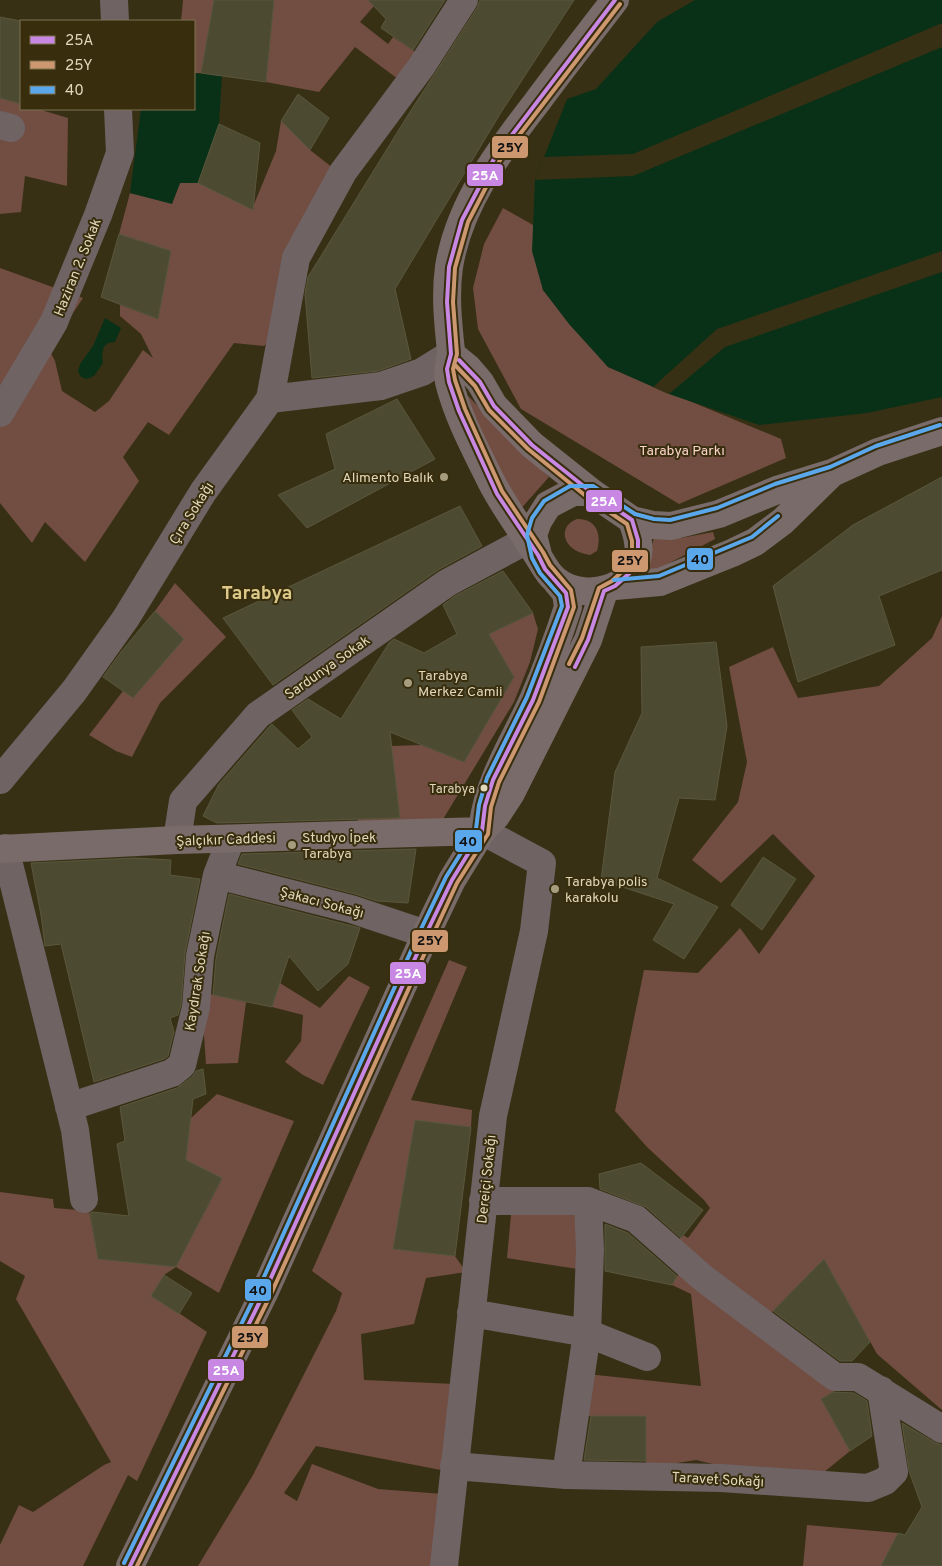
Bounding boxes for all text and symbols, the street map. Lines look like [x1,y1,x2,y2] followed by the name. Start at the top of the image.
[20,20,195,110] legend
[65,32,93,51] text: 25A
[65,57,93,76] text: 25Y
[65,82,84,101] text: 40
[491,135,529,159] line badge: 25Y
[497,140,524,157] text: 25Y
[466,163,504,187] line badge: 25A
[472,168,498,185] text: 25A
[51,216,106,319] street label: Haziran 2. Sokak
[639,443,725,460] park label: Tarabya Parkı
[342,470,434,487] place label: Alimento Balık
[438,471,450,483] marker: Alimento Balık
[166,479,218,548] street label: Çıra Sokağı
[585,489,623,513] line badge: 25A
[591,494,617,511] text: 25A
[686,547,714,571] line badge: 40
[611,549,649,573] line badge: 25Y
[691,552,709,569] text: 40
[617,553,644,570] text: 25Y
[222,582,292,606] district label: Tarabya
[282,632,374,704] street label: Sardunya Sokak
[418,668,503,701] place label: Tarabya Merkez Camii
[402,677,414,689] marker: Tarabya Merkez Camii
[429,782,475,798] place label: Tarabya
[479,783,489,793] marker: Tarabya
[302,829,376,863] place label: Studyo İpek Tarabya
[454,829,483,853] line badge: 40
[176,830,276,851] street label: Şalçıkır Caddesi
[459,834,477,851] text: 40
[286,839,298,851] marker: Studyo İpek Tarabya
[565,874,648,907] place label: Tarabya polis karakolu
[549,883,561,895] marker: Tarabya polis karakolu
[278,884,366,923] street label: Şakacı Sokağı
[411,929,449,953] line badge: 25Y
[182,930,215,1032] street label: Kaydırak Sokağı
[417,933,444,950] text: 25Y
[389,961,427,985] line badge: 25A
[395,966,421,983] text: 25A
[474,1134,501,1224] street label: Dereiçi Sokağı
[244,1278,272,1302] line badge: 40
[249,1283,267,1300] text: 40
[231,1325,269,1349] line badge: 25Y
[237,1330,264,1347] text: 25Y
[207,1358,245,1382] line badge: 25A
[213,1363,239,1380] text: 25A
[671,1470,765,1491] street label: Taravet Sokağı

